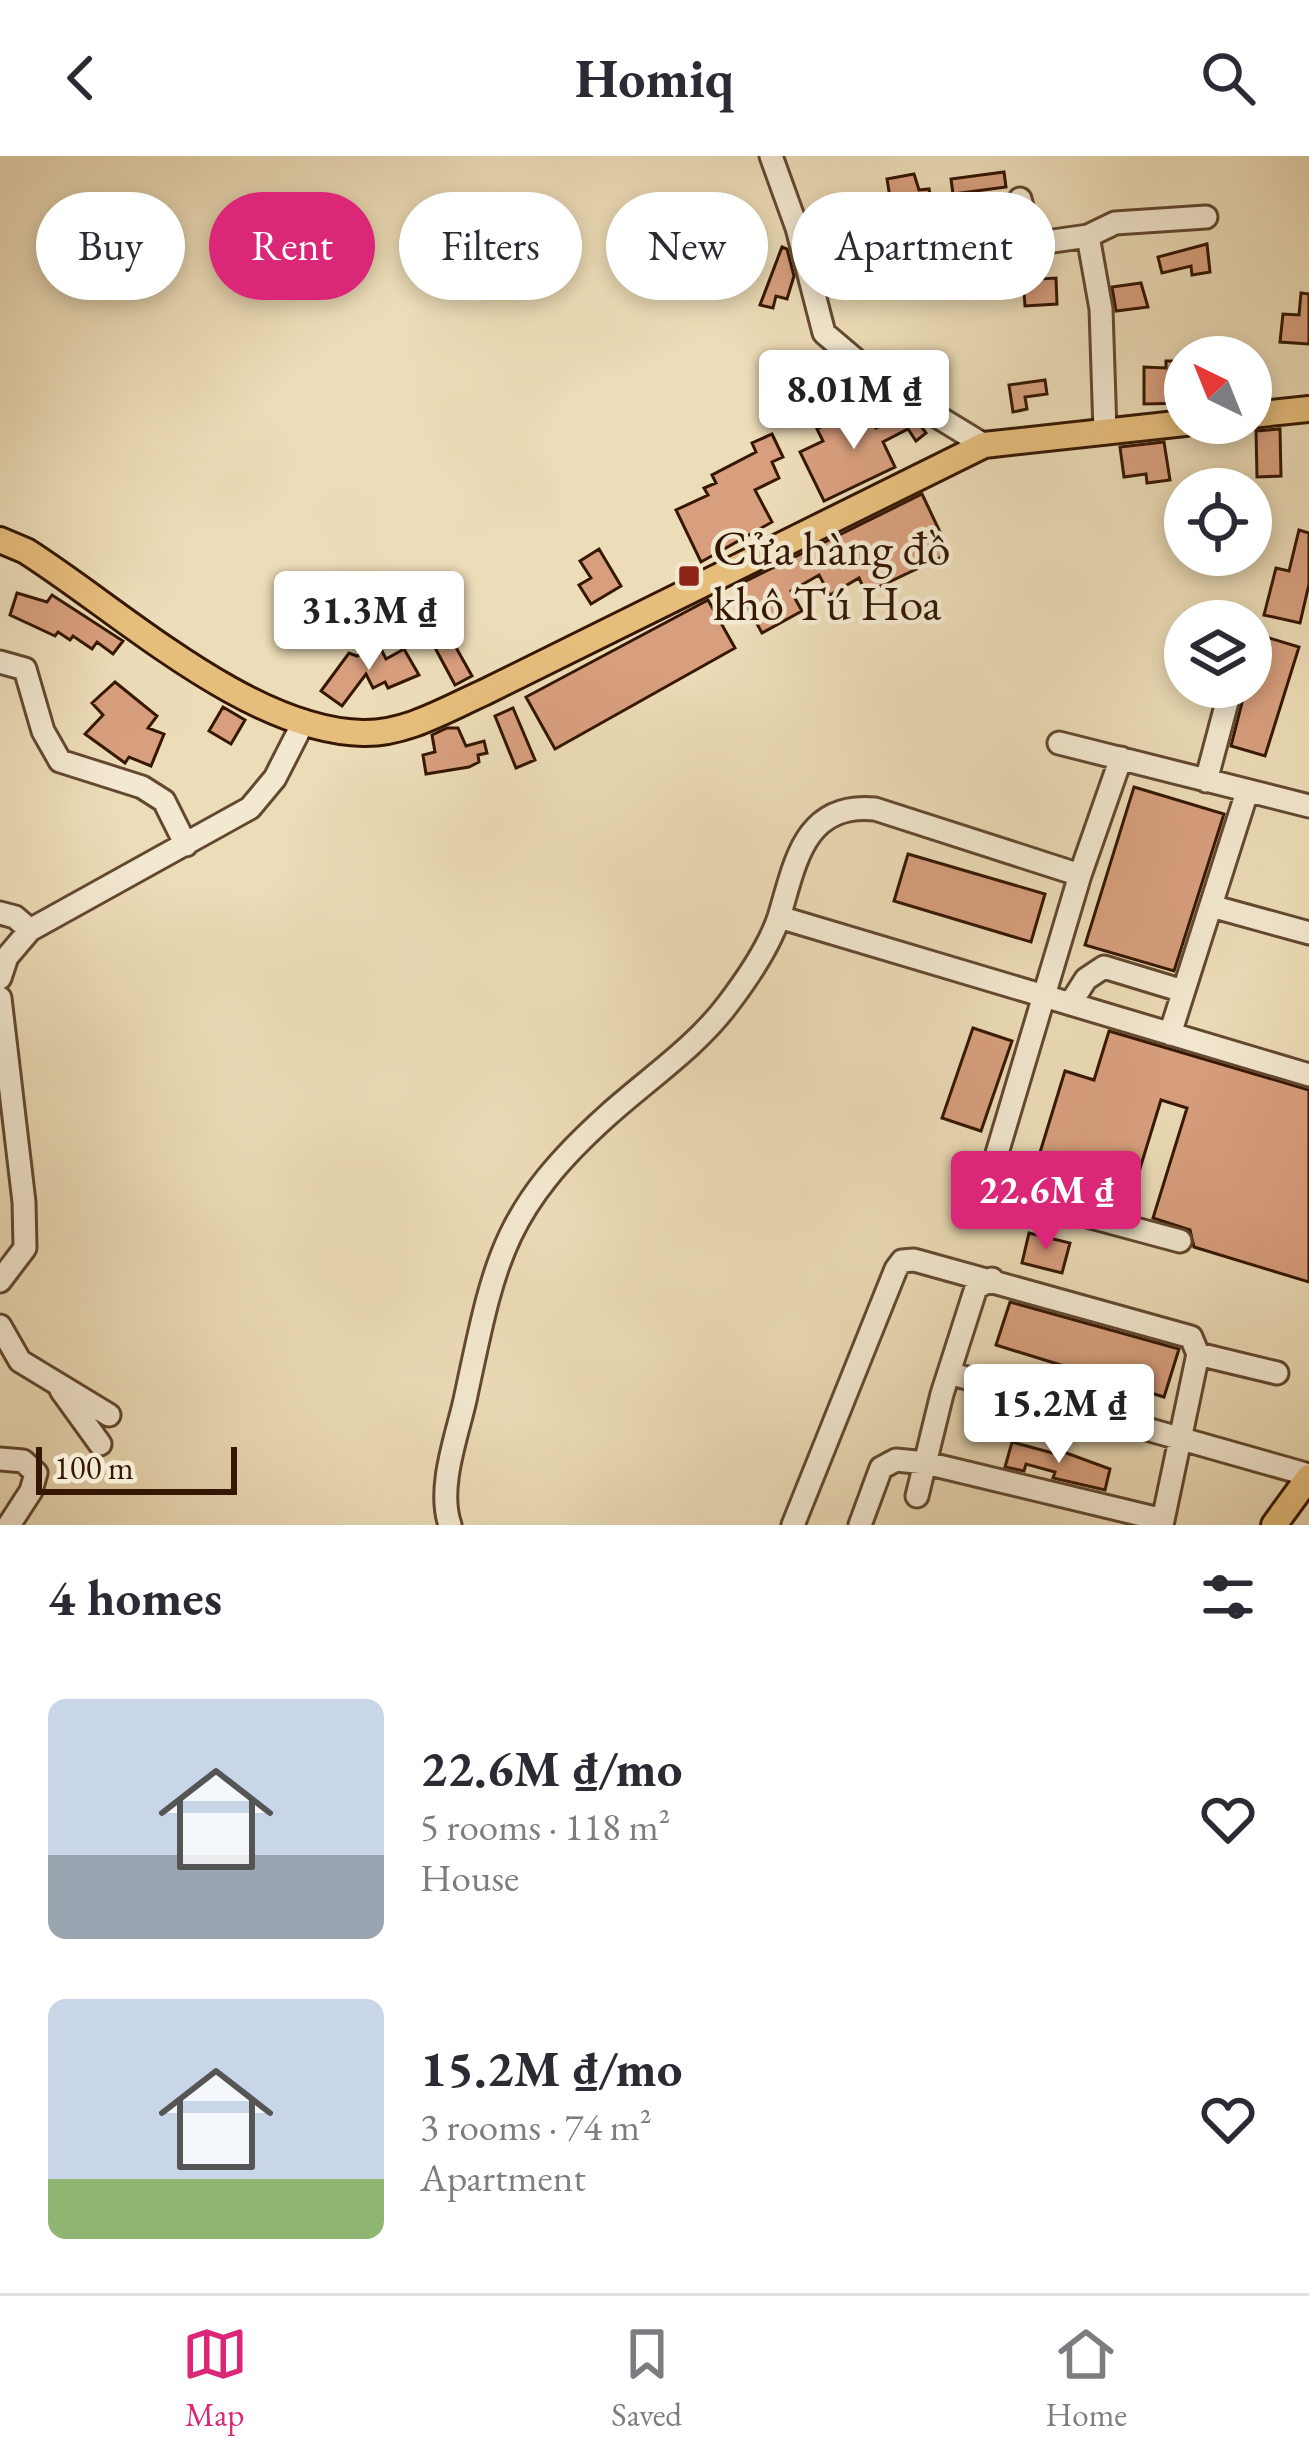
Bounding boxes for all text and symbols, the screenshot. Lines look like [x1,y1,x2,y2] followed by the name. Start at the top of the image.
[575,43,734,113] text: Homiq
[48,45,114,111] icon: back
[1195,45,1261,111] icon: search
[36,192,185,300] chip: Buy
[209,192,375,300] chip: Rent
[399,192,582,300] chip: Filters
[606,192,768,300] chip: New
[792,192,1055,300] chip: Apartment
[1164,336,1272,444] north arrow
[1164,336,1272,708] map controls
[743,350,965,452] pin: 8.01M ₫
[786,363,922,414] text: 8.01M ₫
[1164,468,1272,576] button: locate
[713,517,951,634] place label: Cửa hàng đồ khô Tú Hoa
[676,563,702,589] marker: Cửa hàng đồ khô Tú Hoa
[258,571,480,673] pin: 31.3M ₫
[301,584,437,635] text: 31.3M ₫
[1164,600,1272,708] button: layers
[935,1151,1157,1253] pin: 22.6M ₫
[978,1164,1114,1215] text: 22.6M ₫
[948,1364,1170,1466] pin: 15.2M ₫
[991,1377,1127,1428] text: 15.2M ₫
[36,1441,237,1494] scale bar
[54,1446,134,1489] text: 100 m
[48,1564,222,1630] text: 4 homes
[1195,1564,1261,1630] icon: filters
[420,1735,682,1801] text: 22.6M ₫/mo
[144,1747,288,1891] icon: home
[1195,1786,1261,1852] icon: heart
[420,1801,671,1852] text: 5 rooms · 118 m²
[420,1852,519,1903] text: House
[420,2035,682,2101] text: 15.2M ₫/mo
[144,2047,288,2191] icon: home
[1195,2086,1261,2152] icon: heart
[420,2101,652,2152] text: 3 rooms · 74 m²
[420,2152,586,2203] text: Apartment
[182,2321,248,2436] tab: Map
[611,2321,682,2436] tab: Saved
[1046,2321,1127,2436] tab: Home

